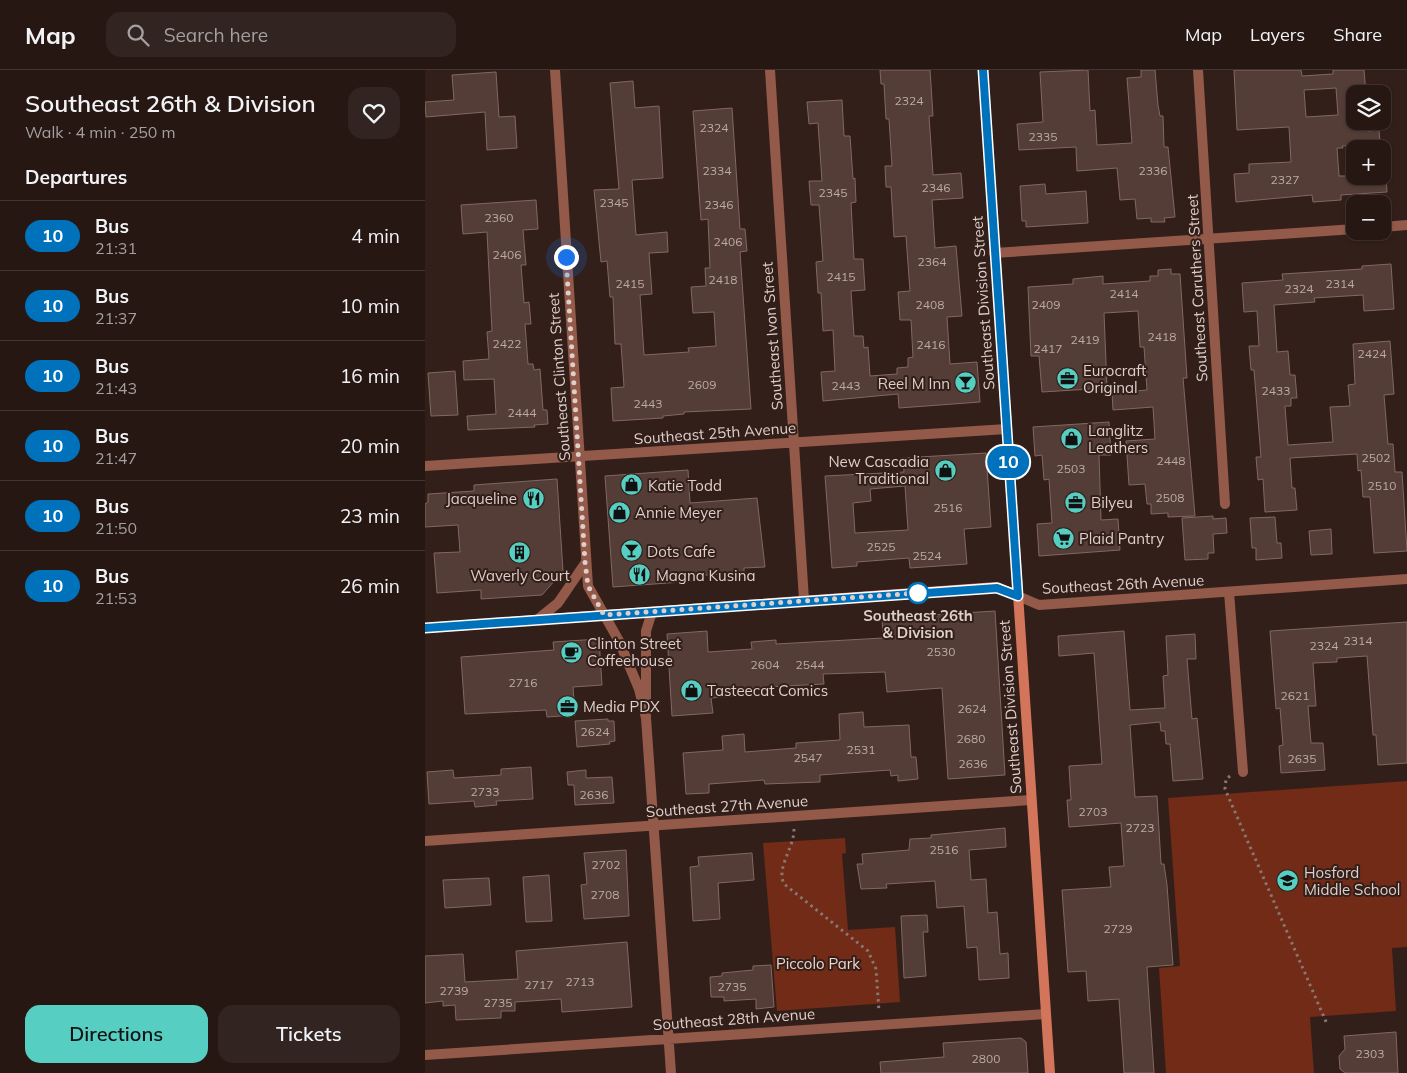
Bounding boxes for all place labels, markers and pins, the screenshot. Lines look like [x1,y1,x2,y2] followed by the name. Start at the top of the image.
[1083,361,1146,397] place label: Eurocraft Original
[1055,367,1079,391] office icon: Eurocraft Original
[954,371,978,395] bar icon: Reel M Inn
[878,374,950,393] place label: Reel M Inn
[1088,421,1148,457] place label: Langlitz Leathers
[1060,427,1084,451] shop icon: Langlitz Leathers
[828,452,929,488] place label: New Cascadia Traditional
[933,458,957,482] shop icon: New Cascadia Traditional
[620,473,644,497] shop icon: Katie Todd
[648,476,722,495] place label: Katie Todd
[521,486,545,510] restaurant icon: Jacqueline
[446,489,517,508] place label: Jacqueline
[1063,490,1087,514] office icon: Bilyeu
[1091,493,1133,512] place label: Bilyeu
[607,500,631,524] shop icon: Annie Meyer
[635,503,722,522] place label: Annie Meyer
[1051,526,1075,550] supermarket icon: Plaid Pantry
[1079,529,1164,548] place label: Plaid Pantry
[619,539,643,563] bar icon: Dots Cafe
[508,540,532,564] building icon: Waverly Court
[647,542,715,561] place label: Dots Cafe
[628,563,652,587] restaurant icon: Magna Kusina
[470,566,570,585] place label: Waverly Court
[656,566,755,585] place label: Magna Kusina
[907,582,929,604] marker: Southeast 26th & Division
[863,606,973,642] place label: Southeast 26th & Division
[587,634,681,670] place label: Clinton Street Coffeehouse
[559,640,583,664] cafe icon: Clinton Street Coffeehouse
[679,678,703,702] shop icon: Tasteecat Comics
[707,681,828,700] place label: Tasteecat Comics
[555,694,579,718] office icon: Media PDX
[583,697,660,716] place label: Media PDX
[1304,863,1400,899] place label: Hosford Middle School
[1276,869,1300,893] school or university icon: Hosford Middle School

